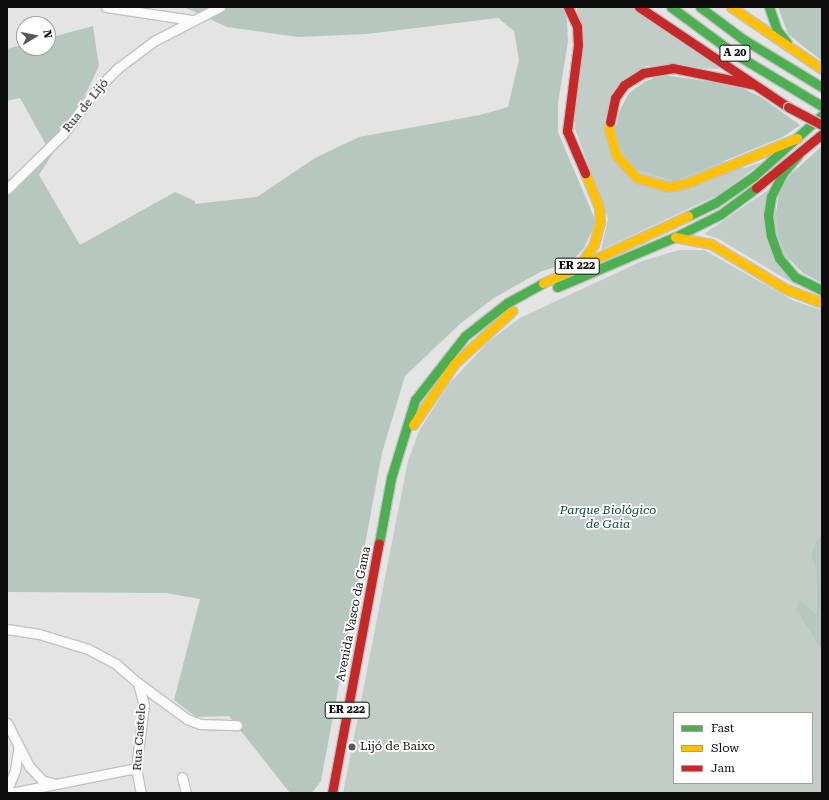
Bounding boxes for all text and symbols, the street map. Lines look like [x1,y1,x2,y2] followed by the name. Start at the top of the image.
[16,16,56,56] north arrow
[40,29,54,39] text: N
[719,44,751,62] road number: A 20
[60,76,112,136] street label: Rua de Lijó
[554,257,600,275] road number: ER 222
[560,504,656,532] park label: Parque Biológico de Gaia
[334,545,374,683] street label: Avenida Vasco da Gama
[324,701,370,719] road number: ER 222
[130,703,150,771] street label: Rua Castelo
[673,712,813,784] legend
[711,721,734,735] text: Fast
[360,740,435,754] place label: Lijó de Baixo
[711,741,739,755] text: Slow
[347,742,357,752] marker: Lijó de Baixo
[711,761,735,775] text: Jam

